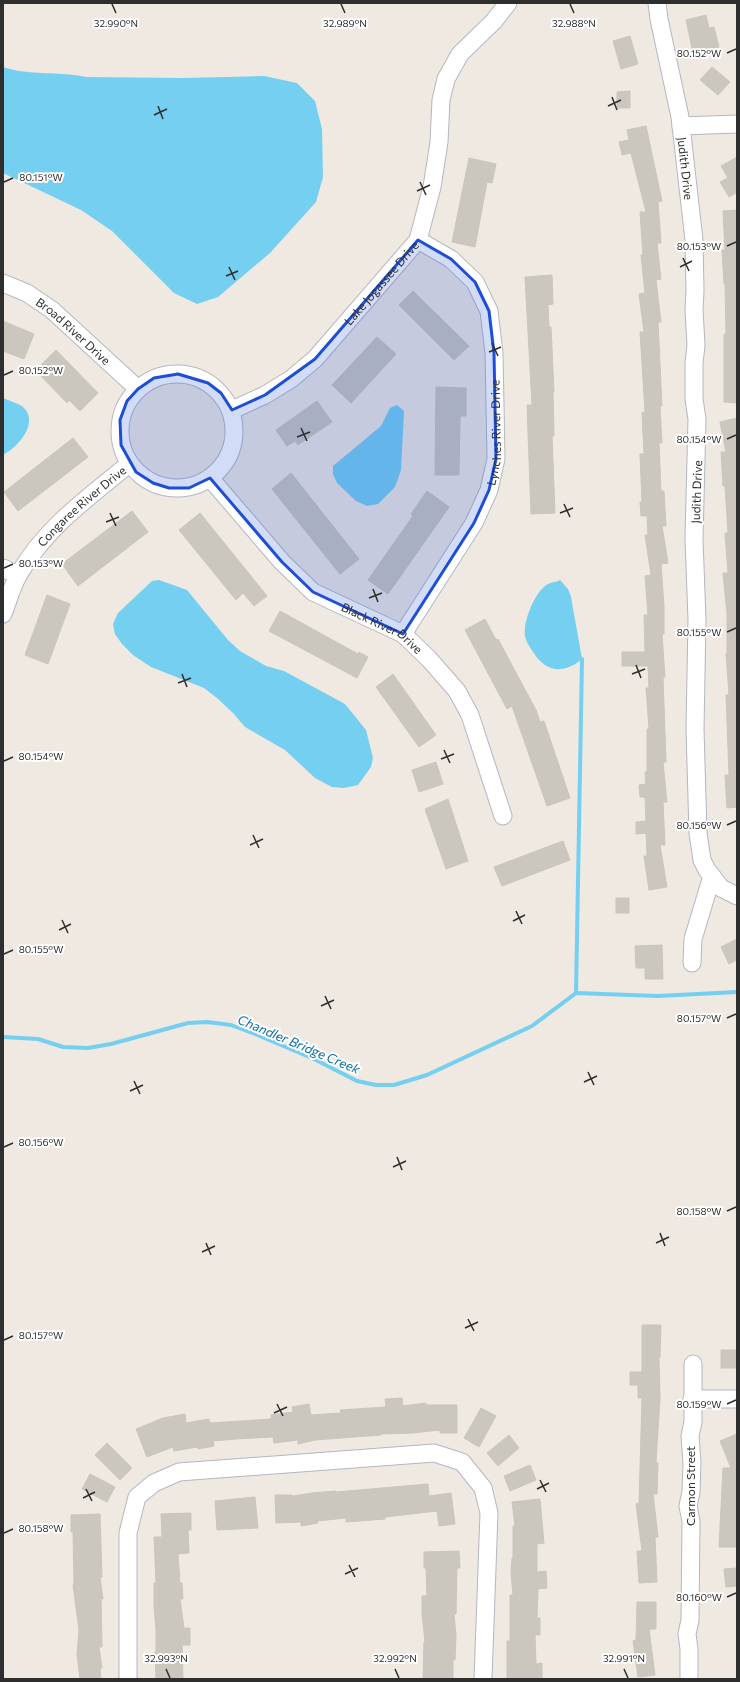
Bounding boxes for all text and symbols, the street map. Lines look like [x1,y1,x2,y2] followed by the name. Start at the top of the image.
[94,17,138,29] text: 32.990°N
[323,17,367,29] text: 32.989°N
[552,17,596,29] text: 32.988°N
[677,47,721,59] text: 80.152°W
[674,136,696,201] street label: Judith Drive
[19,171,63,183] text: 80.151°W
[341,238,421,327] street label: Lake Jogassee Drive
[677,240,721,252] text: 80.153°W
[34,294,114,367] street label: Broad River Drive
[19,364,63,376] text: 80.152°W
[483,380,503,487] street label: Lynches River Drive
[677,433,721,445] text: 80.154°W
[688,460,705,524] street label: Judith Drive
[34,463,128,549] street label: Congaree River Drive
[19,557,63,569] text: 80.153°W
[339,599,426,656] street label: Black River Drive
[677,626,721,638] text: 80.155°W
[19,750,63,762] text: 80.154°W
[677,819,722,831] text: 80.156°W
[19,943,63,955] text: 80.155°W
[235,1011,363,1077] water label: Chandler Bridge Creek
[677,1012,721,1024] text: 80.157°W
[19,1136,64,1148] text: 80.156°W
[677,1205,722,1217] text: 80.158°W
[19,1329,63,1341] text: 80.157°W
[677,1398,722,1410] text: 80.159°W
[683,1446,697,1526] street label: Carmon Street
[19,1522,64,1534] text: 80.158°W
[676,1591,722,1603] text: 80.160°W
[144,1652,188,1664] text: 32.993°N
[373,1652,417,1664] text: 32.992°N
[603,1652,645,1664] text: 32.991°N

